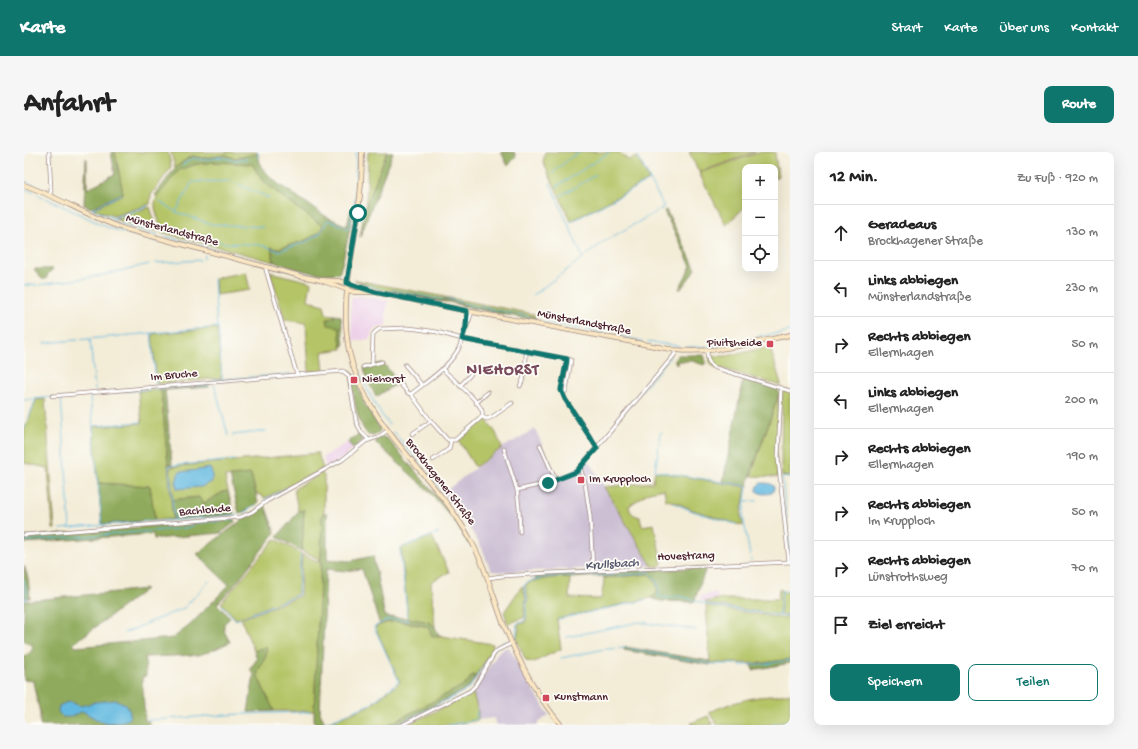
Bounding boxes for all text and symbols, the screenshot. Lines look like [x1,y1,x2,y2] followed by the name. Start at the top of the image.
[20,17,65,40] text: Karte
[892,20,922,37] text: Start
[944,20,978,37] text: Karte
[1000,20,1049,37] text: Über uns
[1071,20,1118,37] text: Kontakt
[1044,86,1114,123] button: Route
[24,88,114,121] text: Anfahrt
[742,164,778,272] map controls
[742,164,778,200] button: +
[830,168,878,188] text: 12 Min.
[1017,171,1098,186] text: Zu Fuß · 920 m
[742,200,778,236] button: −
[349,204,367,222] route start
[124,212,221,250] street label: Münsterlandstraße
[868,216,936,234] text: Geradeaus
[830,222,852,244] icon: ahead
[1066,225,1098,240] text: 130 m
[868,234,983,249] text: Brockhagener Straße
[742,236,778,272] button: locate
[868,272,958,290] text: Links abbiegen
[830,278,852,300] icon: left
[1065,281,1098,296] text: 230 m
[868,290,971,305] text: Münsterlandstraße
[536,307,633,339] street label: Münsterlandstraße
[868,328,971,346] text: Rechts abbiegen
[830,334,852,356] icon: right
[706,337,763,351] place label: Pivitsheide
[1071,337,1098,352] text: 50 m
[765,339,775,349] marker: Pivitsheide
[868,346,934,361] text: Ellernhagen
[467,362,540,381] district label: NIEHORST
[150,367,199,385] street label: Im Bruche
[362,373,406,387] place label: Niehorst
[349,375,359,385] marker: Niehorst
[868,384,958,402] text: Links abbiegen
[830,390,852,412] icon: left
[1065,393,1098,408] text: 200 m
[868,402,934,417] text: Ellernhagen
[401,435,479,529] street label: Brockhagener Straße
[868,440,971,458] text: Rechts abbiegen
[830,446,852,468] icon: right
[1067,449,1098,464] text: 190 m
[868,458,934,473] text: Ellernhagen
[589,473,651,487] place label: Im Krupploch
[539,474,557,492] route end
[576,475,586,485] marker: Im Krupploch
[868,496,971,514] text: Rechts abbiegen
[178,502,232,520] street label: Bachlohde
[830,502,852,524] icon: right
[1071,505,1098,520] text: 50 m
[868,514,935,529] text: Im Krupploch
[657,549,715,565] street label: Hovestrang
[868,552,971,570] text: Rechts abbiegen
[585,556,640,574] water label: Krullsbach
[830,558,852,580] icon: right
[1072,561,1098,576] text: 70 m
[868,570,948,585] text: Lünstrothsweg
[830,614,852,636] icon: arrive
[868,616,944,634] text: Ziel erreicht
[830,664,960,701] button: Speichern
[968,664,1098,701] button: Teilen
[554,691,608,705] place label: Kunstmann
[541,693,551,703] marker: Kunstmann

